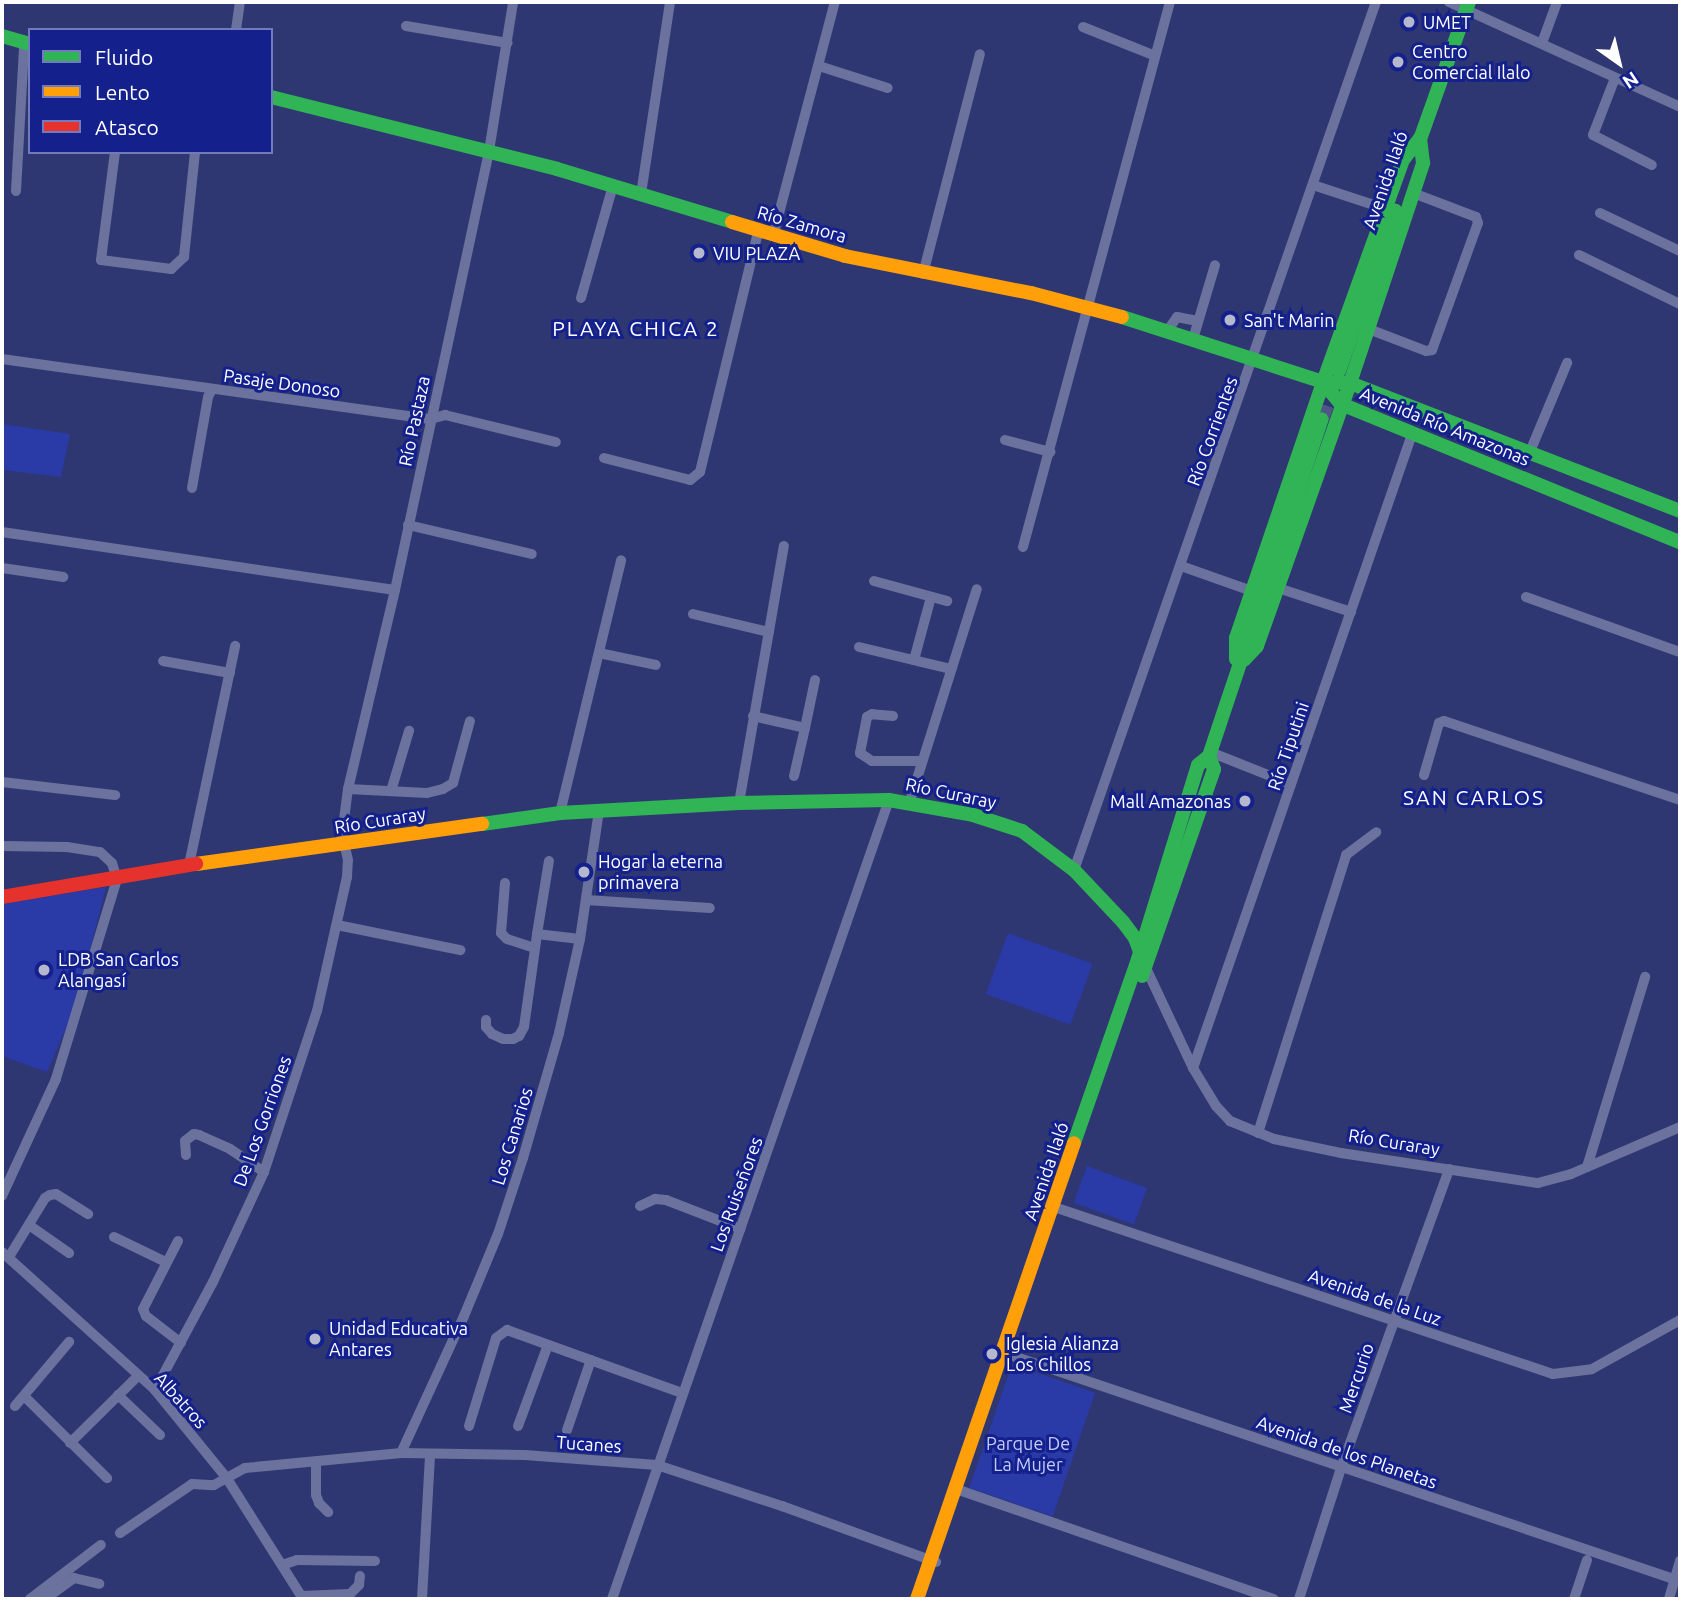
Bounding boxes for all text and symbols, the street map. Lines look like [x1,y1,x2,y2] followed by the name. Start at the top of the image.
[1423,11,1471,33] place label: UMET
[1401,14,1417,30] marker: UMET
[28,28,273,154] legend
[1584,28,1654,98] north arrow
[1412,41,1531,84] place label: Centro Comercial Ilalo
[95,45,153,69] text: Fluido
[1390,54,1406,70] marker: Centro Comercial Ilalo
[1619,67,1643,93] text: N
[95,80,150,104] text: Lento
[95,115,159,139] text: Atasco
[1358,128,1412,232] street label: Avenida Ilaló
[755,201,849,247] street label: Río Zamora
[713,242,800,264] place label: VIU PLAZA
[691,245,707,261] marker: VIU PLAZA
[1244,309,1335,331] place label: San't Marin
[1222,312,1238,328] marker: San't Marin
[554,315,718,341] district label: PLAYA CHICA 2
[222,364,342,402] street label: Pasaje Donoso
[1182,373,1242,489] street label: Río Corrientes
[394,374,434,468] street label: Río Pastaza
[1357,382,1533,470] street label: Avenida Río Amazonas
[1263,699,1313,793] street label: Río Tiputini
[904,773,998,813] street label: Río Curaray
[1404,784,1544,810] district label: SAN CARLOS
[1110,790,1231,812] place label: Mall Amazonas
[1237,793,1253,809] marker: Mall Amazonas
[333,802,427,838] street label: Río Curaray
[598,851,723,894] place label: Hogar la eterna primavera
[576,864,592,880] marker: Hogar la eterna primavera
[58,949,179,992] place label: LDB San Carlos Alangasí
[36,962,52,978] marker: LDB San Carlos Alangasí
[228,1053,296,1189] street label: De Los Gorriones
[487,1085,537,1187] street label: Los Canarios
[1019,1119,1073,1223] street label: Avenida Ilaló
[1347,1124,1441,1160] street label: Río Curaray
[705,1134,767,1254] street label: Los Ruiseñores
[1306,1264,1444,1330] street label: Avenida de la Luz
[329,1318,468,1360] place label: Unidad Educativa Antares
[307,1331,323,1347] marker: Unidad Educativa Antares
[1006,1333,1119,1376] place label: Iglesia Alianza Los Chillos
[1334,1340,1378,1416] street label: Mercurio
[984,1346,1000,1362] marker: Iglesia Alianza Los Chillos
[150,1367,212,1433] street label: Albatros
[1254,1411,1440,1493] street label: Avenida de los Planetas
[556,1431,622,1457] street label: Tucanes
[986,1433,1070,1476] park label: Parque De La Mujer

